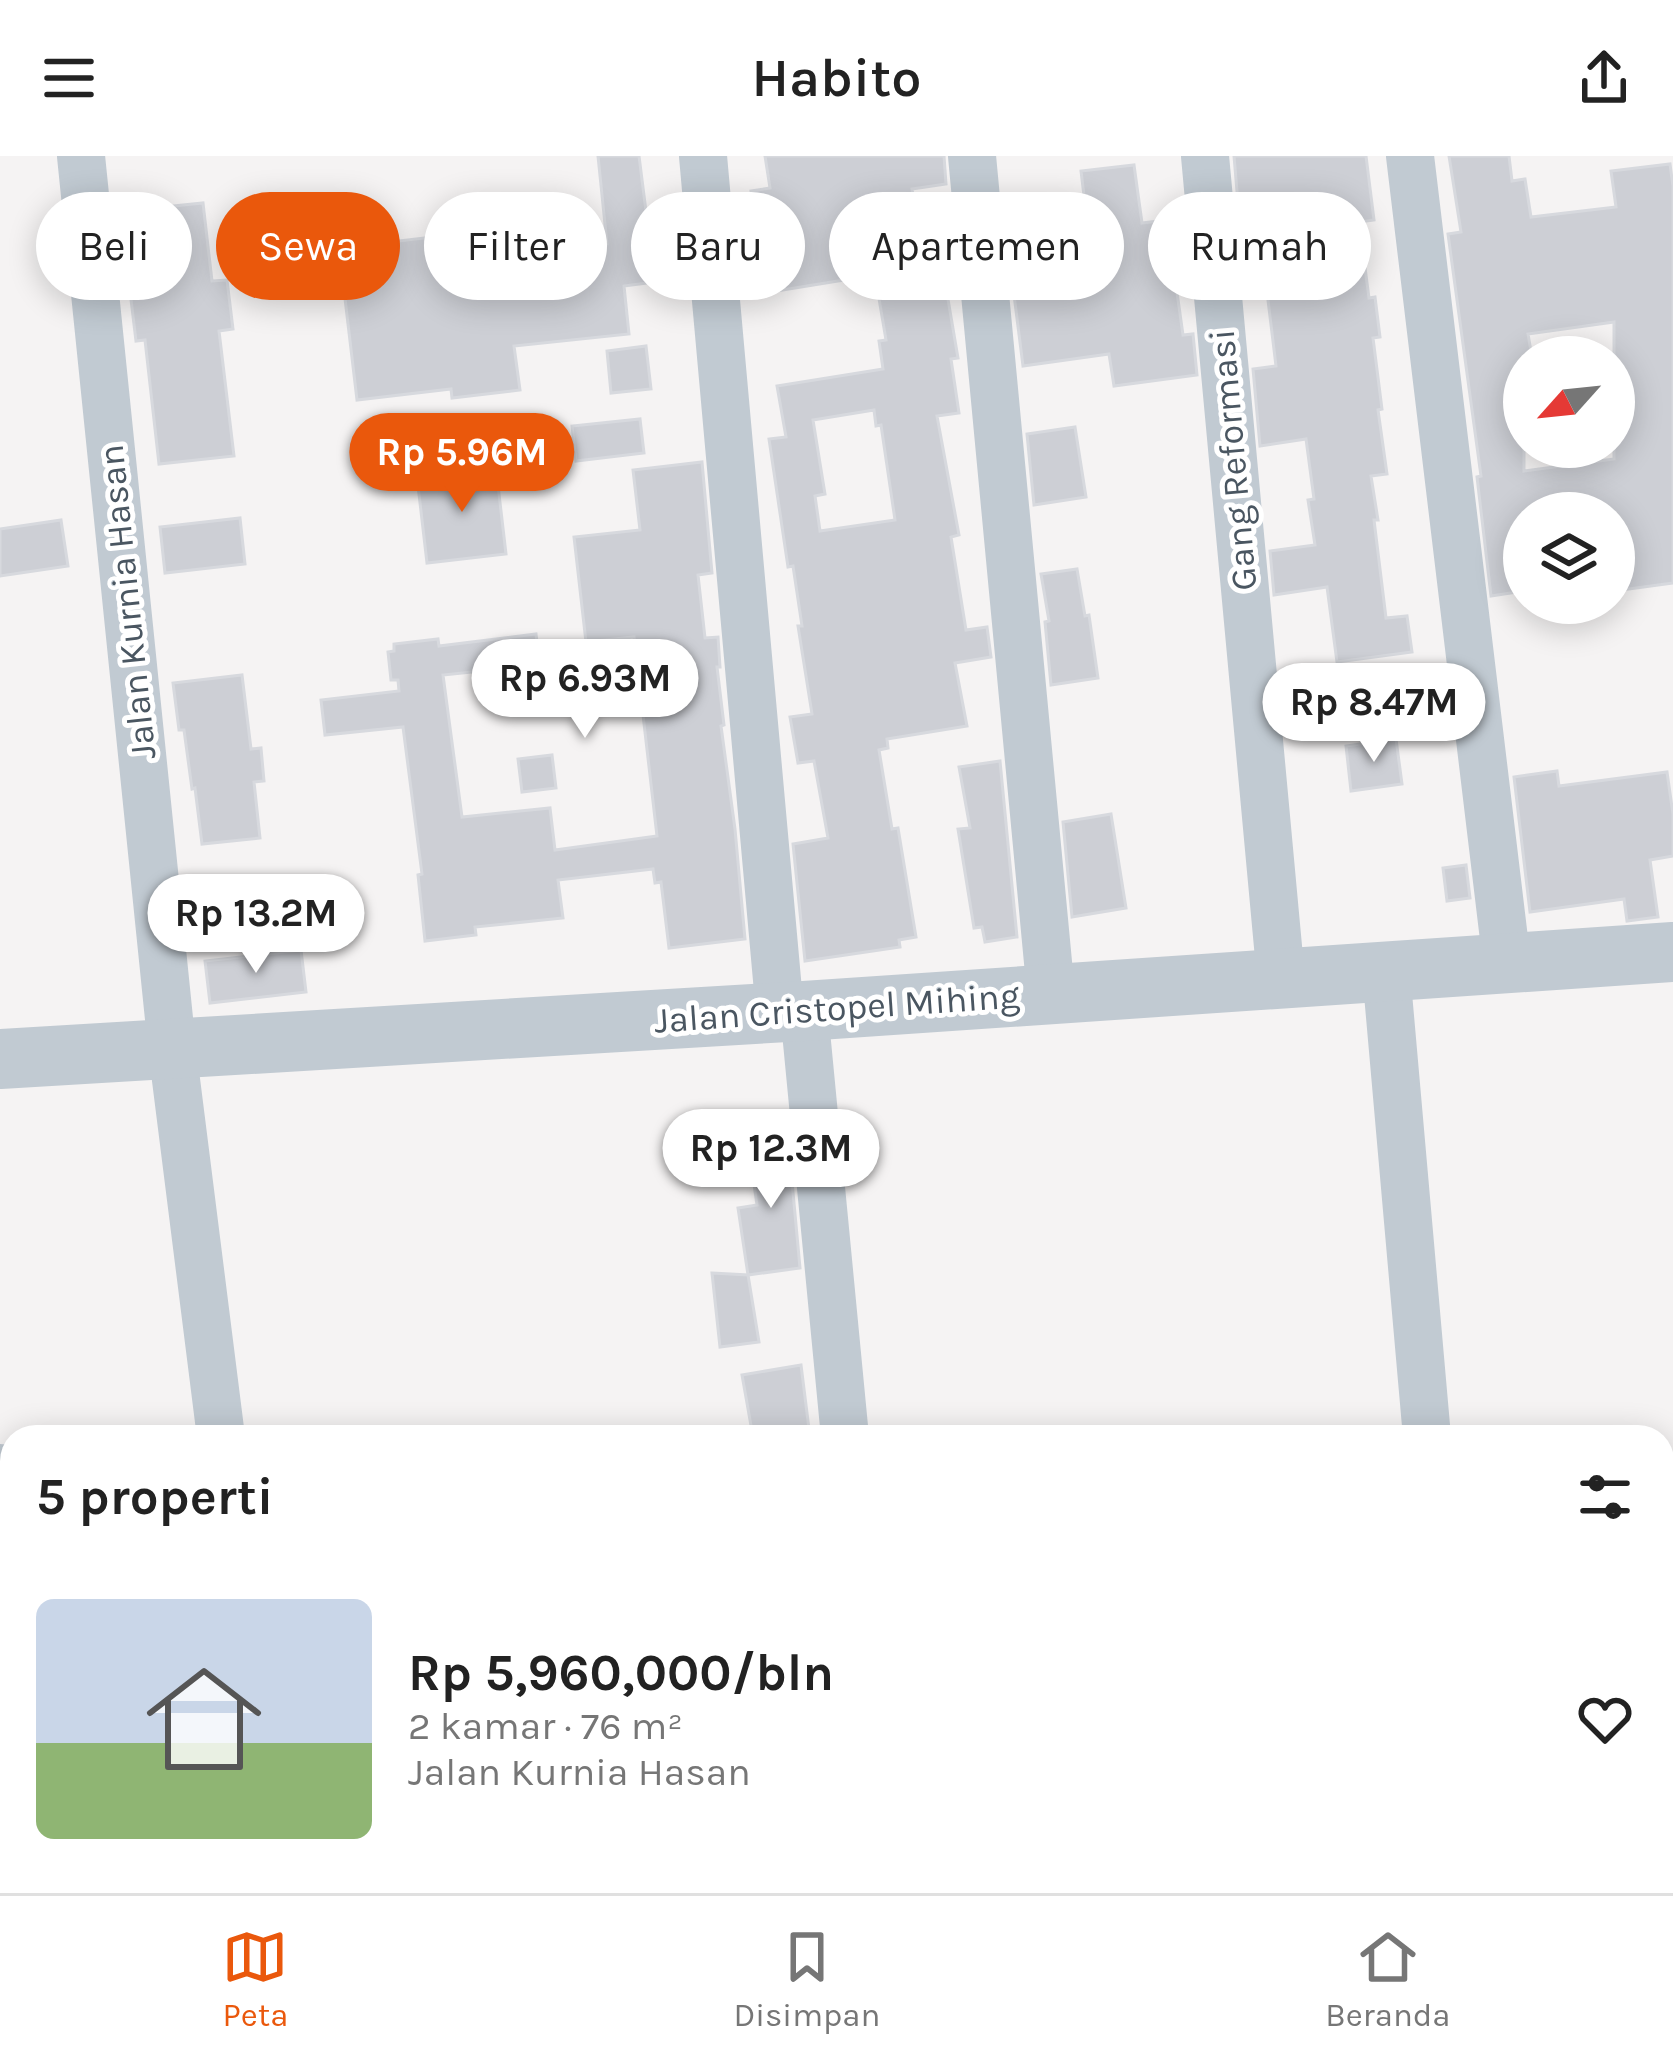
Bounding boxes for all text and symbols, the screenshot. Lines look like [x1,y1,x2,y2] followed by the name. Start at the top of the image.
[36,45,102,111] icon: menu
[1571,45,1637,111] icon: share
[751,46,922,110] text: Habito
[36,192,192,300] chip: Beli
[216,192,400,300] chip: Sewa
[424,192,607,300] chip: Filter
[631,192,805,300] chip: Baru
[829,192,1124,300] chip: Apartemen
[1148,192,1371,300] chip: Rumah
[1201,328,1265,592] street label: Gang Reformasi
[1503,336,1635,468] north arrow
[1503,336,1635,624] map controls
[338,413,586,515] pin: Rp 5.96M
[376,429,548,475] text: Rp 5.96M
[90,442,164,762] street label: Jalan Kurnia Hasan
[1503,492,1635,624] button: layers
[461,639,709,741] pin: Rp 6.93M
[499,655,671,701] text: Rp 6.93M
[1250,663,1498,765] pin: Rp 8.47M
[1289,679,1459,725] text: Rp 8.47M
[132,874,380,976] pin: Rp 13.2M
[174,890,338,936] text: Rp 13.2M
[653,974,1021,1042] street label: Jalan Cristopel Mihing
[647,1109,895,1211] pin: Rp 12.3M
[689,1125,853,1171] text: Rp 12.3M
[1572,1464,1638,1530] icon: filters
[36,1467,274,1527] text: 5 properti
[408,1643,834,1703] text: Rp 5,960,000/bln
[132,1647,276,1791] icon: home
[1572,1686,1638,1752] icon: heart
[408,1703,683,1749] text: 2 kamar · 76 m²
[408,1749,751,1795] text: Jalan Kurnia Hasan
[222,1924,288,2034] tab: Peta
[733,1924,880,2034] tab: Disimpan
[1325,1924,1451,2034] tab: Beranda

